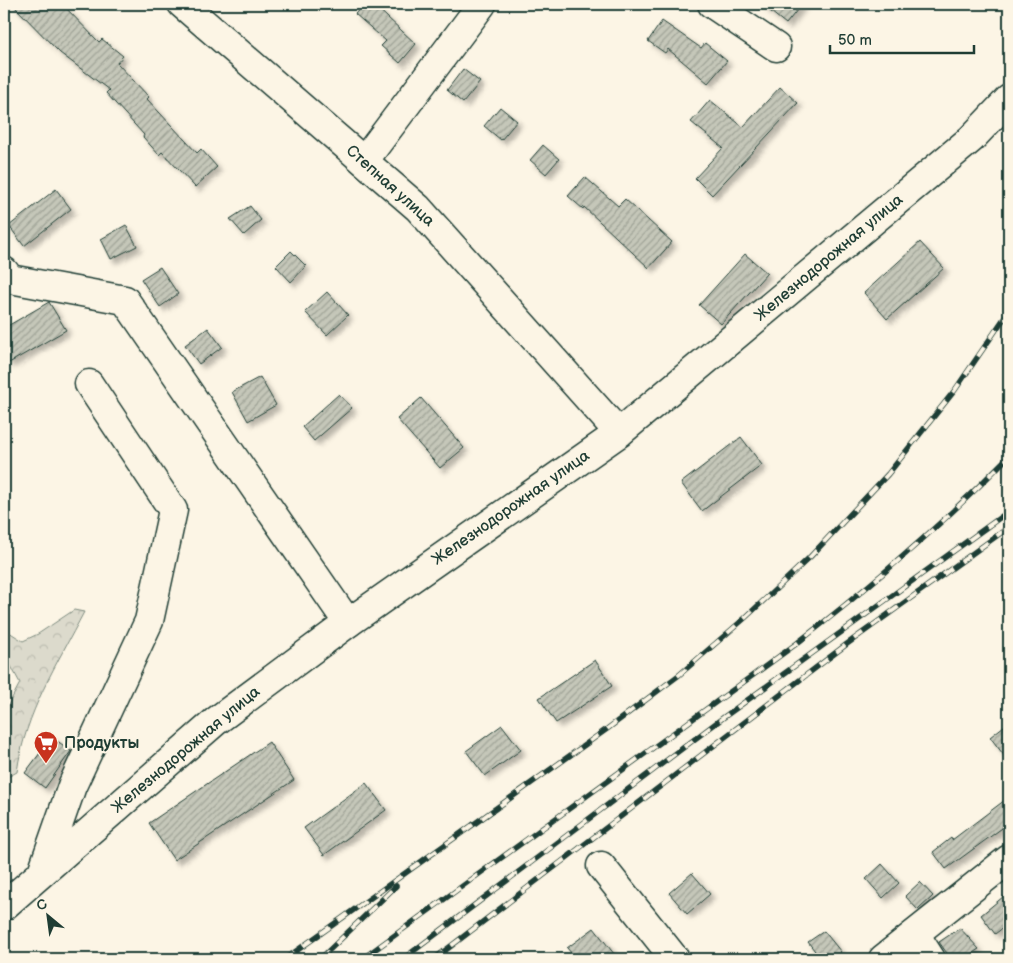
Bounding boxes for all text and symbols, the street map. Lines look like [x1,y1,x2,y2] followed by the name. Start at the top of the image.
[830,22,974,54] scale bar
[838,31,872,50] text: 50 m
[342,141,439,231] street label: Степная улица
[751,190,907,326] street label: Железнодорожная улица
[429,446,594,570] street label: Железнодорожная улица
[108,682,264,818] street label: Железнодорожная улица
[33,730,59,764] supermarket icon: Продукты
[64,734,139,753] place label: Продукты
[22,890,72,940] north arrow
[34,895,51,915] text: С

